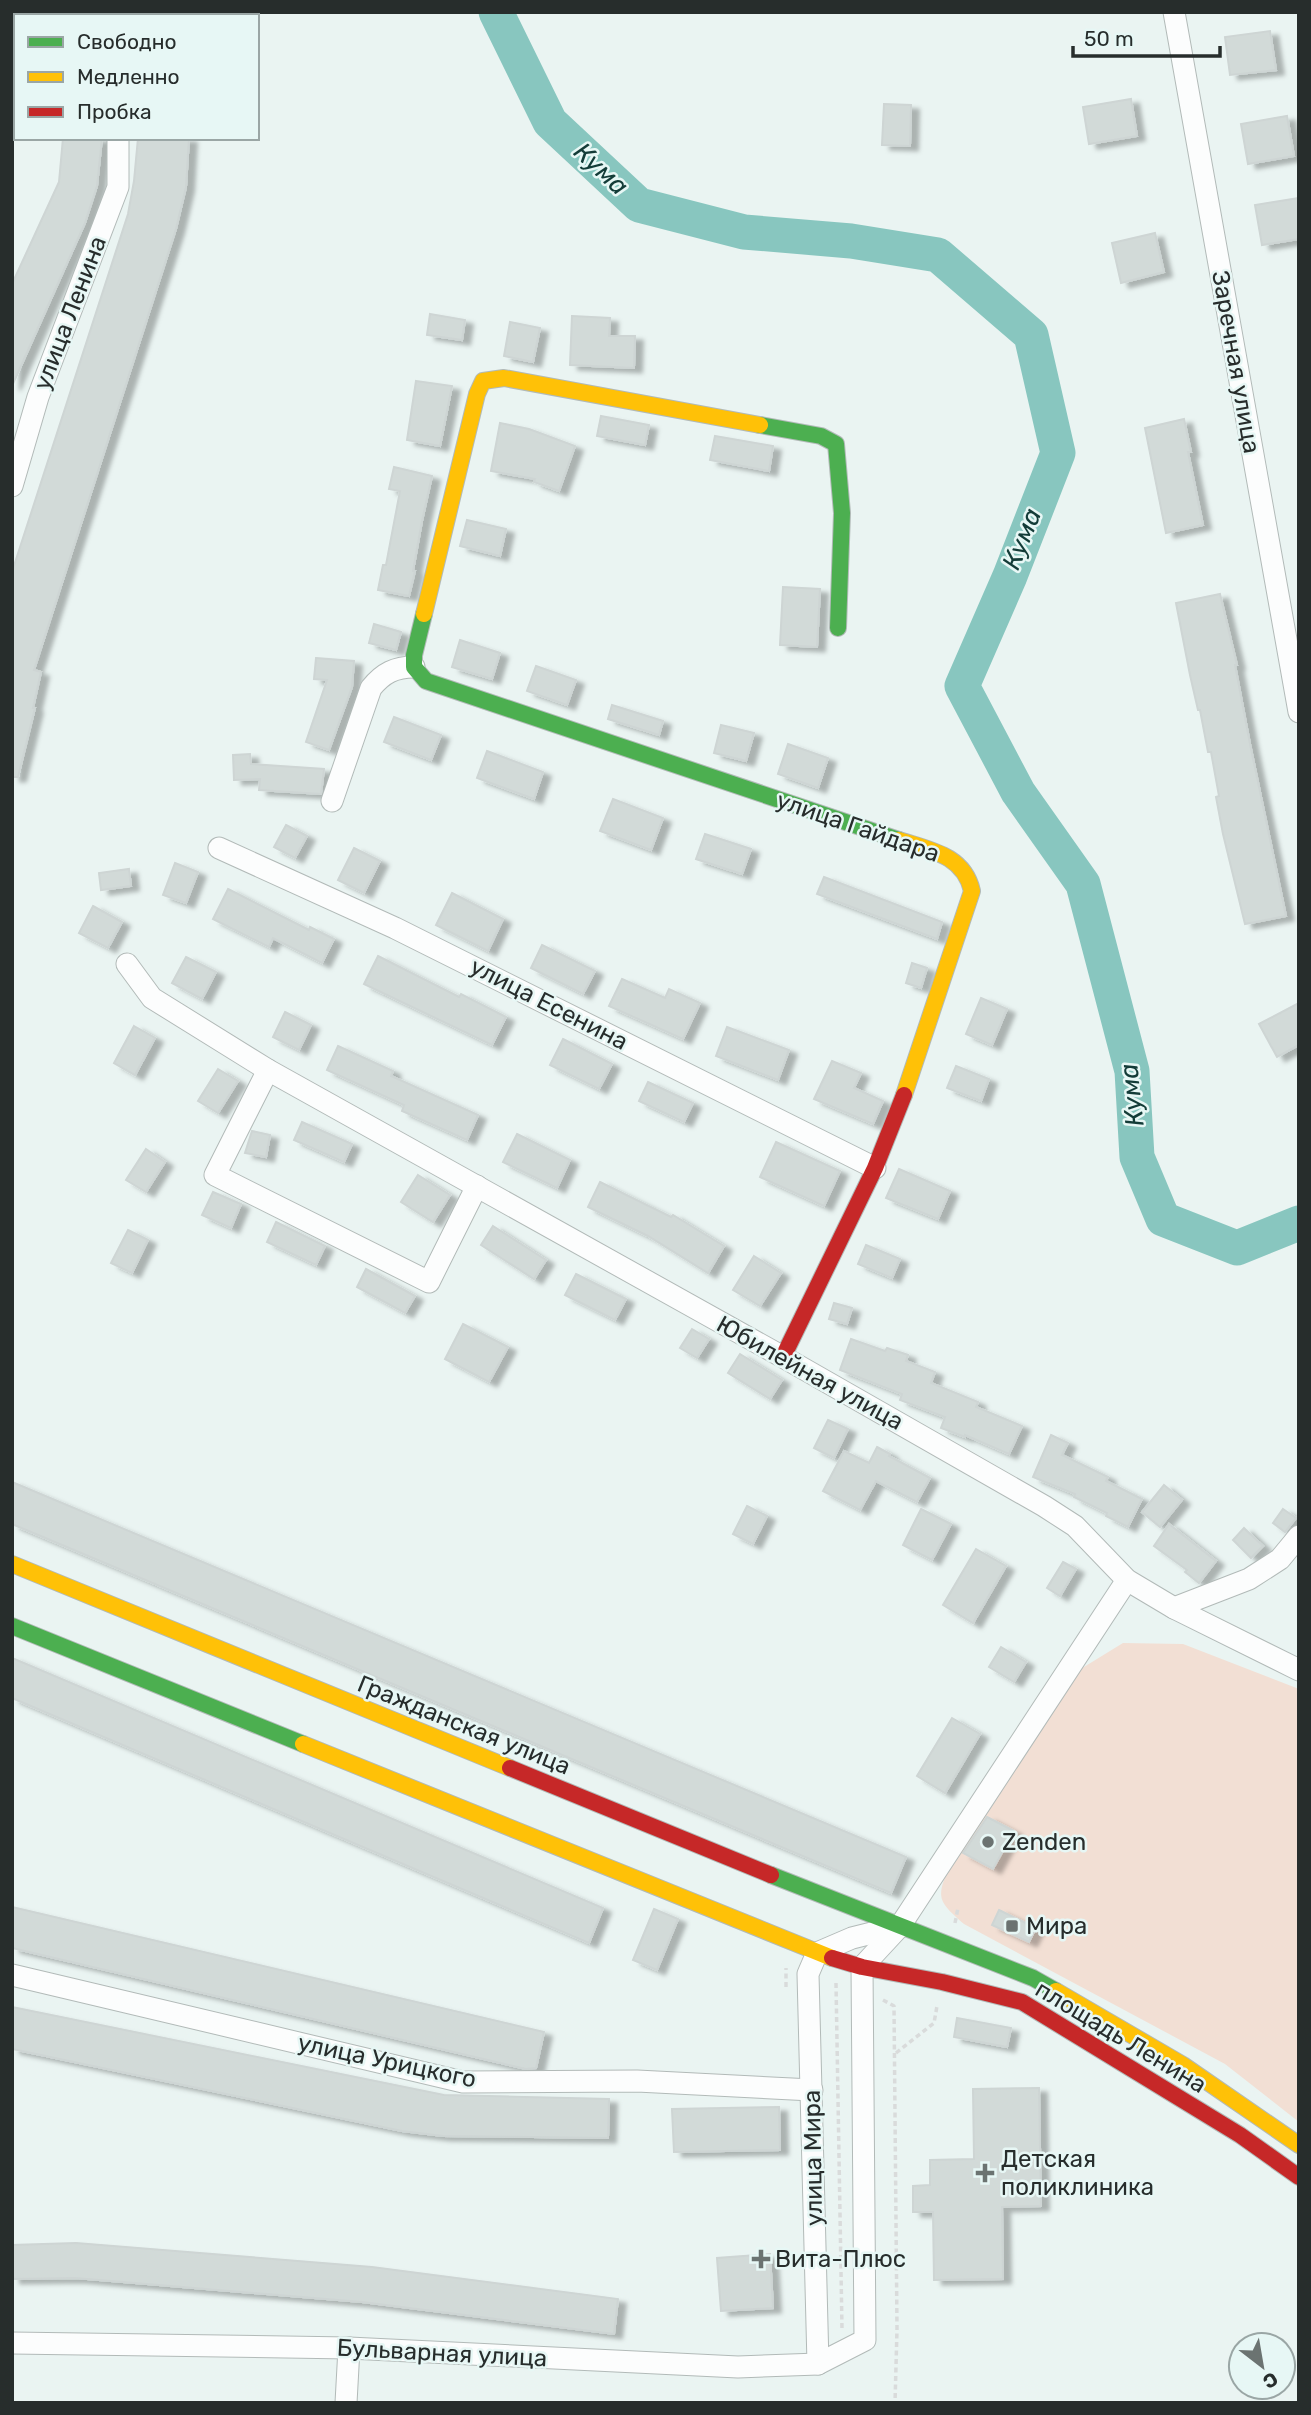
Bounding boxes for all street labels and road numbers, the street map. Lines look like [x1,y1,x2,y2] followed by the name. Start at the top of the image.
[28,232,112,394] street label: улица Ленина
[1206,268,1266,456] street label: Заречная улица
[773,786,943,868] street label: улица Гайдара
[466,952,632,1056] street label: улица Есенина
[712,1310,908,1436] street label: Юбилейная улица
[354,1670,574,1780] street label: Гражданская улица
[1030,1975,1212,2099] street label: площадь Ленина
[295,2028,479,2094] street label: улица Урицкого
[798,2090,828,2226] street label: улица Мира
[336,2334,548,2372] street label: Бульварная улица

